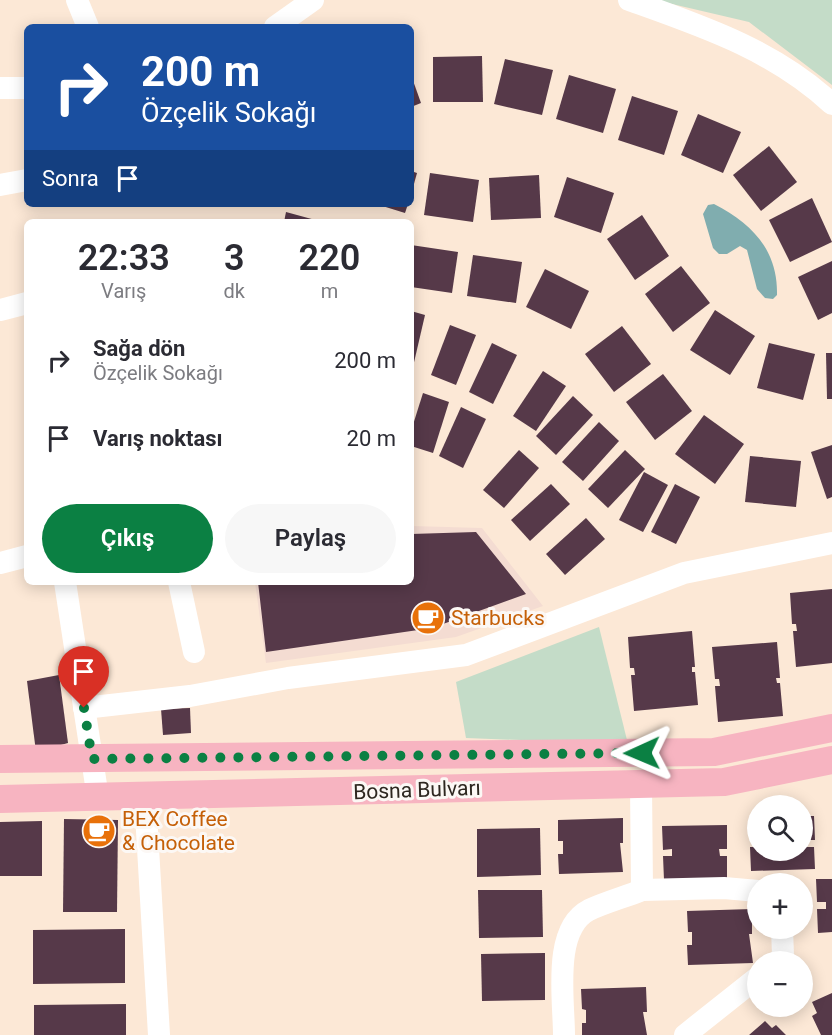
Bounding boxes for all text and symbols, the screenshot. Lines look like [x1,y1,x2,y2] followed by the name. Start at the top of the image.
[141,47,260,96] text: 200 m
[42,48,120,126] icon: right
[141,97,316,129] text: Özçelik Sokağı
[111,162,144,195] icon: arrive
[42,166,99,191] text: Sonra
[78,237,170,279] text: 22:33
[224,237,244,279] text: 3
[299,237,360,279] text: 220
[101,279,146,303] text: Varış
[223,279,245,303] text: dk
[321,279,338,303] text: m
[93,336,185,361] text: Sağa dön
[42,344,75,377] icon: right
[334,348,396,373] text: 200 m
[93,361,223,385] text: Özçelik Sokağı
[42,422,75,455] icon: arrive
[93,426,223,451] text: Varış noktası
[347,426,396,451] text: 20 m
[42,504,213,573] button: Çıkış
[225,504,396,573] button: Paylaş
[410,600,446,636] cafe icon: Starbucks
[451,606,545,630] place label: Starbucks
[58,646,109,708] pin
[67,655,100,688] icon: arrive
[610,721,674,785] position arrow
[353,776,481,804] street label: Bosna Bulvarı
[747,795,813,1017] map controls
[747,795,813,861] button: search
[122,807,235,855] place label: BEX Coffee & Chocolate
[81,813,117,849] cafe icon: BEX Coffee & Chocolate
[747,873,813,939] button: +
[747,951,813,1017] button: −

